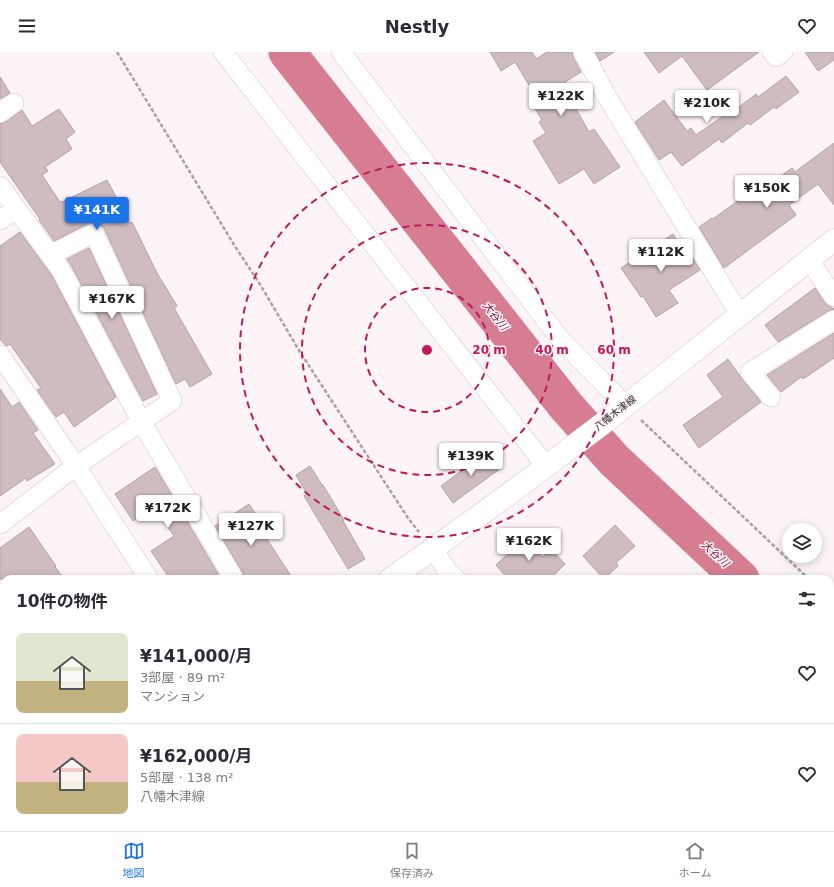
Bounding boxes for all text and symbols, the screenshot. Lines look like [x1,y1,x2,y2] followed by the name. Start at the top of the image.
[16,15,38,37] icon: menu
[796,15,818,37] icon: heart
[385,16,449,37] text: Nestly
[533,83,589,117] pin: ¥122K
[538,88,584,103] text: ¥122K
[679,90,735,124] pin: ¥210K
[684,95,730,110] text: ¥210K
[739,175,795,209] pin: ¥150K
[744,180,790,195] text: ¥150K
[69,197,125,231] pin: ¥141K
[74,202,120,217] text: ¥141K
[633,239,689,273] pin: ¥112K
[638,244,684,259] text: ¥112K
[84,286,140,320] pin: ¥167K
[89,291,135,306] text: ¥167K
[480,299,511,334] water label: 大谷川
[420,343,434,357] centre of rings
[472,343,506,357] text: 20 m
[535,343,569,357] text: 40 m
[597,343,631,357] text: 60 m
[592,393,638,433] street label: 八幡木津線
[443,443,499,477] pin: ¥139K
[448,448,494,463] text: ¥139K
[140,495,196,529] pin: ¥172K
[145,500,191,515] text: ¥172K
[223,513,279,547] pin: ¥127K
[228,518,274,533] text: ¥127K
[782,523,822,563] map controls
[782,523,822,563] button: layers
[501,528,557,562] pin: ¥162K
[506,533,552,548] text: ¥162K
[698,538,732,571] water label: 大谷川
[796,588,818,610] icon: filters
[16,591,108,611] text: 10件の物件
[140,646,252,666] text: ¥141,000/月
[48,649,96,697] icon: home
[796,662,818,684] icon: heart
[140,670,225,685] text: 3部屋 · 89 m²
[140,689,205,704] text: マンション
[140,746,252,766] text: ¥162,000/月
[48,750,96,798] icon: home
[796,763,818,785] icon: heart
[140,770,234,785] text: 5部屋 · 138 m²
[140,789,205,804] text: 八幡木津線
[123,840,145,880] tab: 地図
[390,840,434,880] tab: 保存済み
[679,840,711,880] tab: ホーム

